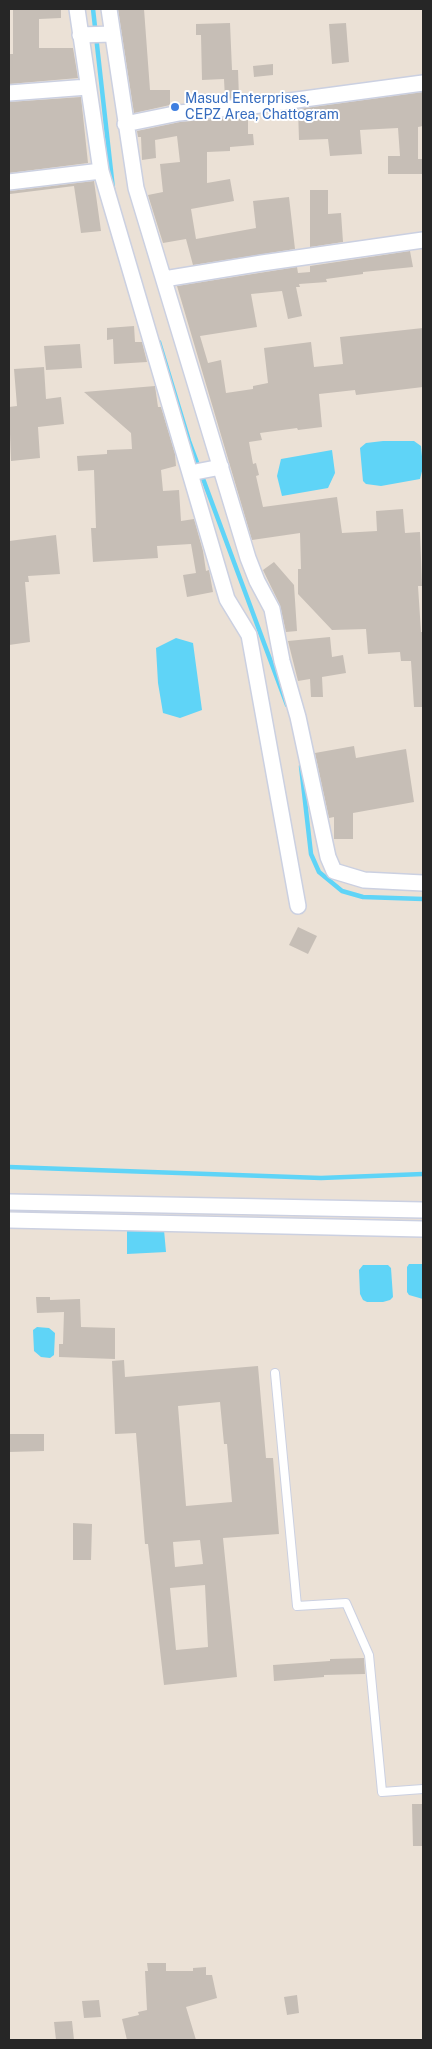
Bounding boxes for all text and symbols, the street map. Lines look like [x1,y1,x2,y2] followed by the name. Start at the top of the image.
[185,91,339,124] place label: Masud Enterprises, CEPZ Area, Chattogram
[169,101,181,113] marker: Masud Enterprises, CEPZ Area, Chattogram

